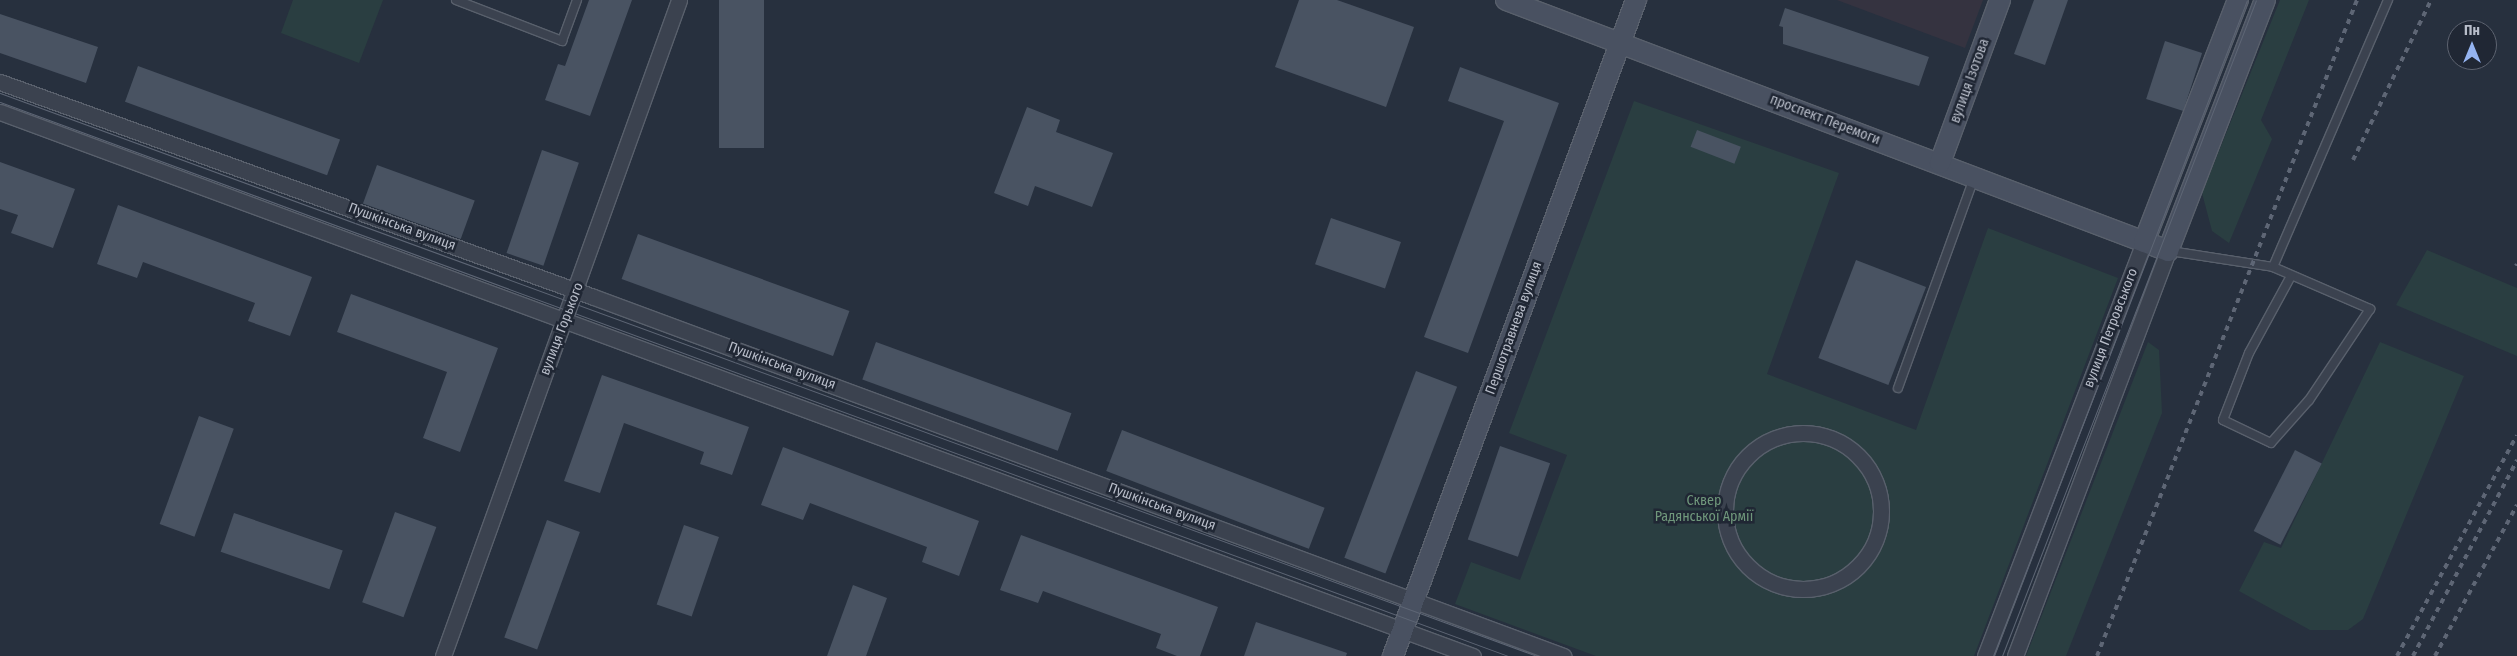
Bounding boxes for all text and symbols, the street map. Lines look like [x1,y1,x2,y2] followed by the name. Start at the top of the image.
[2447,20,2497,70] north arrow
[2464,22,2480,39] text: Пн
[1947,36,1993,126] street label: вулиця Ізотова
[1768,91,1882,149] street label: проспект Перемоги
[346,200,458,254] street label: Пушкінська вулиця
[1482,259,1546,397] street label: Першотравнева вулиця
[2080,266,2142,390] street label: вулиця Петровського
[537,280,587,378] street label: вулиця Горького
[726,339,838,393] street label: Пушкінська вулиця
[1106,480,1218,534] street label: Пушкінська вулиця
[1655,493,1753,526] park label: Сквер Радянської Армії

